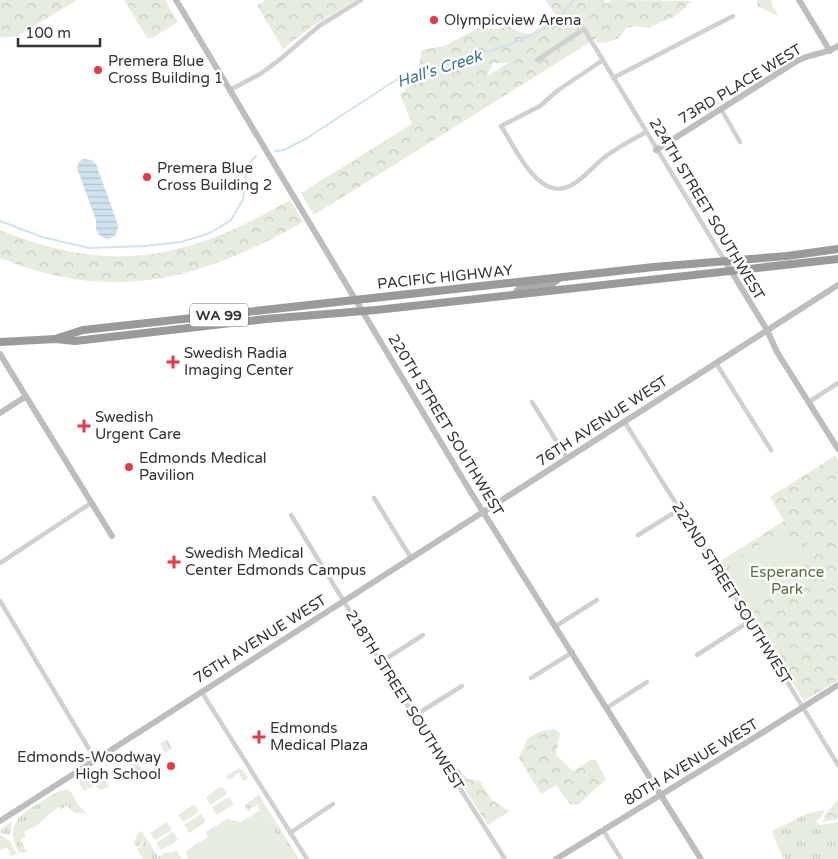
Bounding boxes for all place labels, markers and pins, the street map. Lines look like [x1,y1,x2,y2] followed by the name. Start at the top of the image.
[444,11,581,29] place label: Olympicview Arena
[428,14,440,26] marker: Olympicview Arena
[108,52,223,87] place label: Premera Blue Cross Building 1
[92,64,104,76] marker: Premera Blue Cross Building 1
[157,159,272,194] place label: Premera Blue Cross Building 2
[141,171,153,183] marker: Premera Blue Cross Building 2
[184,344,294,379] place label: Swedish Radia Imaging Center
[166,355,180,369] marker: Swedish Radia Imaging Center
[95,408,181,443] place label: Swedish Urgent Care
[77,419,91,433] marker: Swedish Urgent Care
[139,449,267,484] place label: Edmonds Medical Pavilion
[123,461,135,473] marker: Edmonds Medical Pavilion
[185,544,366,579] place label: Swedish Medical Center Edmonds Campus
[167,555,181,569] marker: Swedish Medical Center Edmonds Campus
[270,719,368,754] place label: Edmonds Medical Plaza
[252,730,266,744] marker: Edmonds Medical Plaza
[17,748,161,783] place label: Edmonds-Woodway High School
[165,760,177,772] marker: Edmonds-Woodway High School

